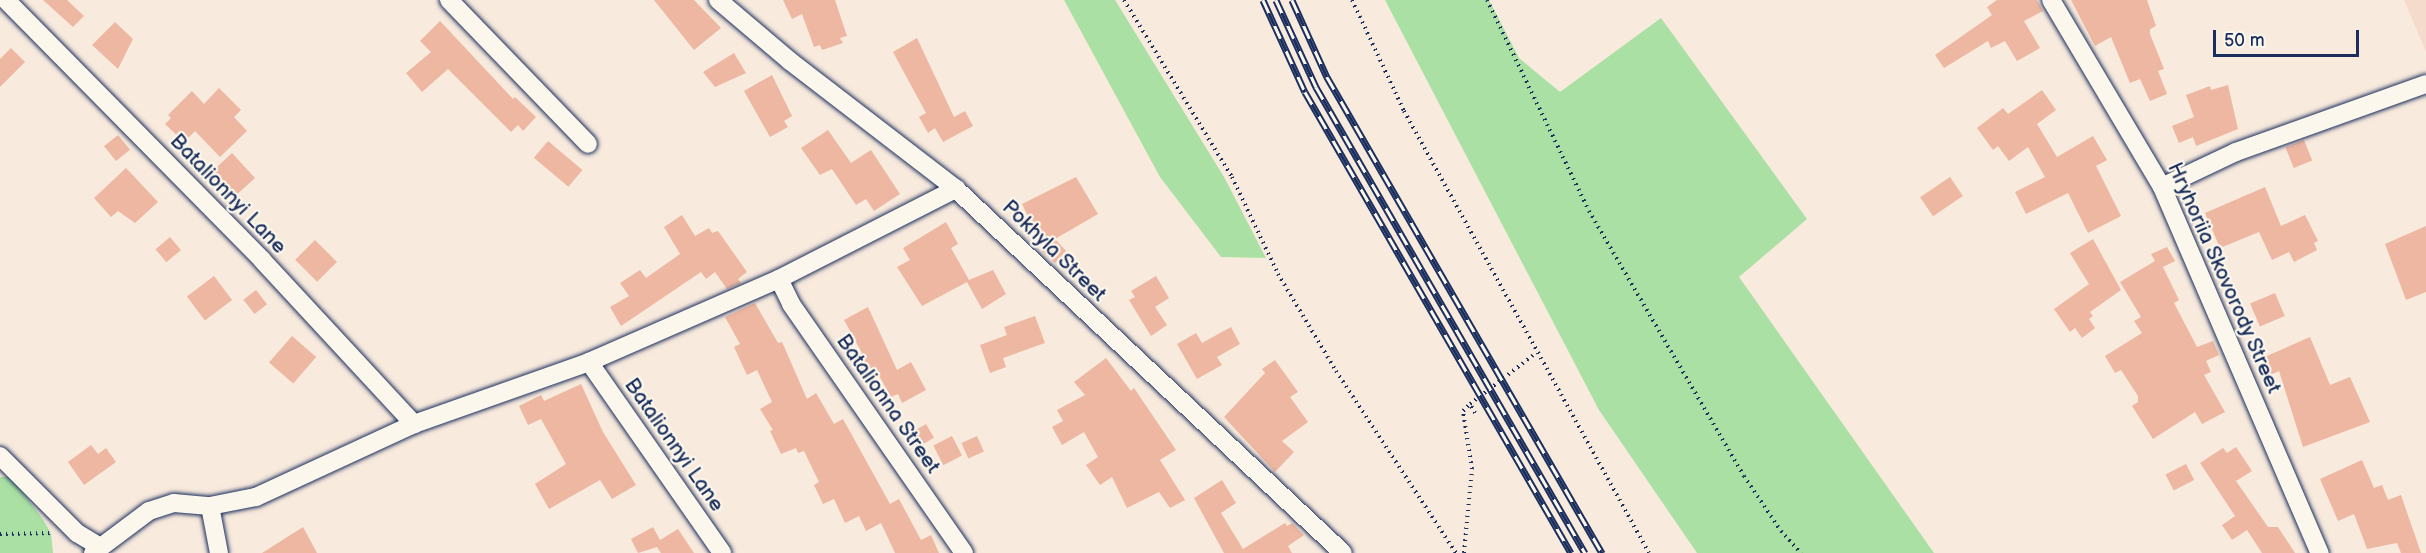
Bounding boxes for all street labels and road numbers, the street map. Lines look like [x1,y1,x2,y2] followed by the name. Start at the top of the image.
[164,129,292,259] street label: Batalionnyi Lane
[2161,158,2287,398] street label: Hryhoriia Skovorody Street
[997,195,1111,307] street label: Pokhyla Street
[831,329,945,479] street label: Batalionna Street
[619,374,729,516] street label: Batalionnyi Lane

